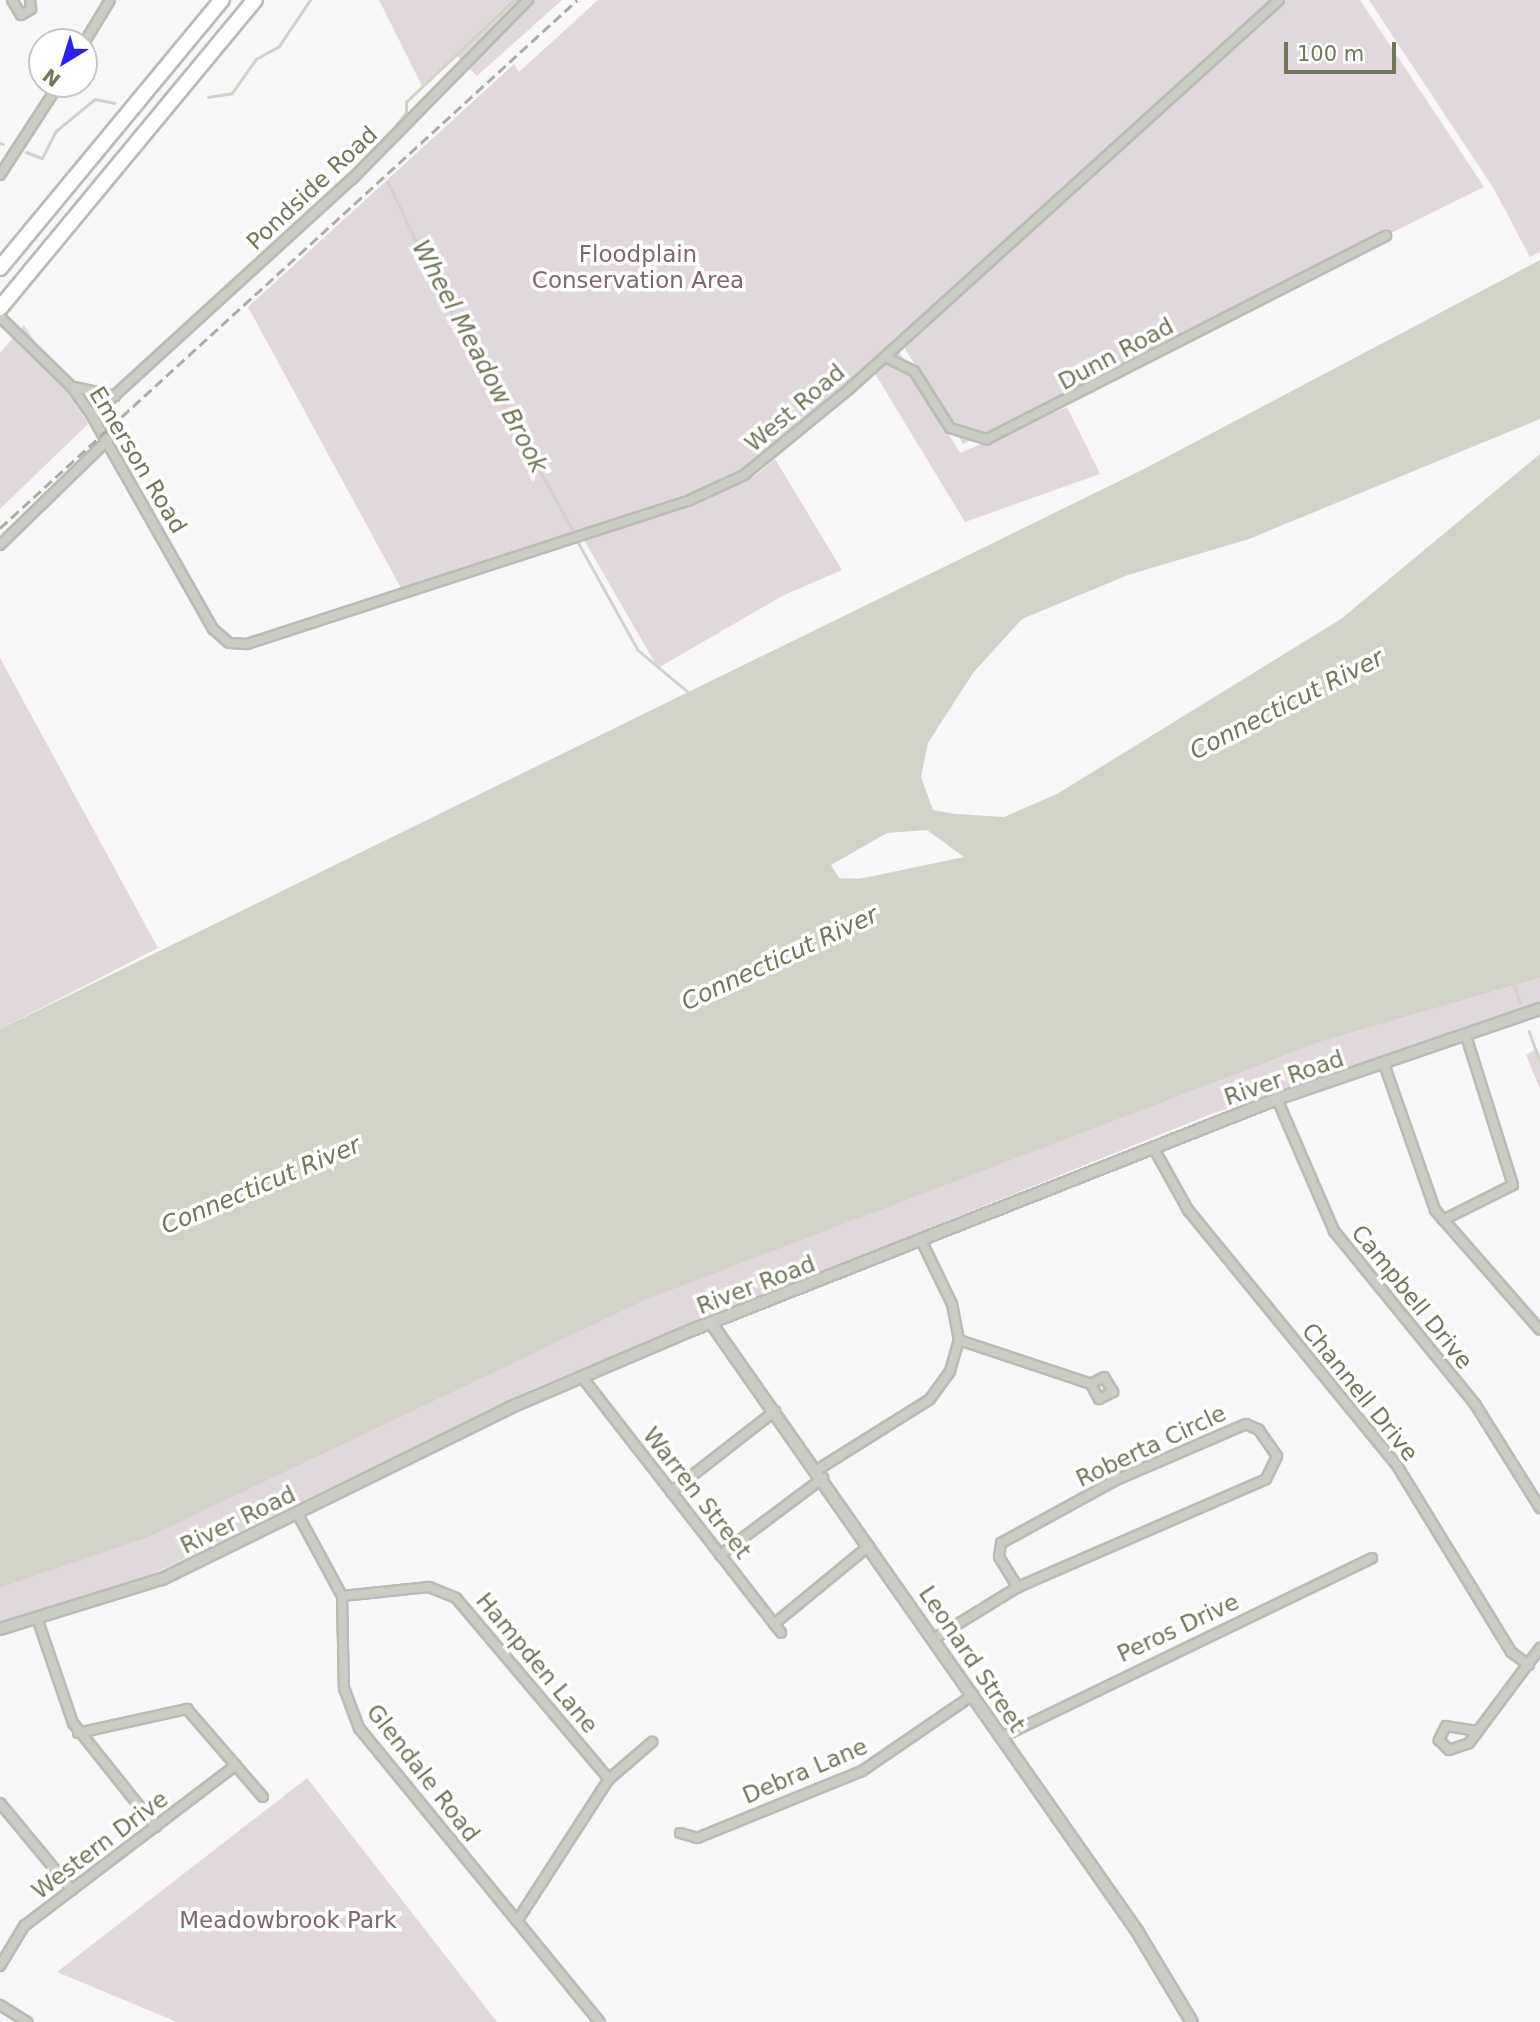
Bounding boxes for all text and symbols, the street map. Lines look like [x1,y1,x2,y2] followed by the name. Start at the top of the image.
[28,28,98,98] north arrow
[1288,28,1400,72] scale bar
[1297,42,1364,66] text: 100 m
[38,64,64,92] text: N
[241,120,383,256] street label: Pondside Road
[405,236,553,478] water label: Wheel Meadow Brook
[532,240,744,294] park label: Floodplain Conservation Area
[1054,312,1178,396] street label: Dunn Road
[740,358,850,458] street label: West Road
[83,382,193,538] street label: Emerson Road
[1185,644,1389,766] water label: Connecticut River
[677,901,883,1017] water label: Connecticut River
[1221,1045,1347,1111] street label: River Road
[157,1131,365,1241] water label: Connecticut River
[1345,1219,1479,1375] street label: Campbell Drive
[693,1250,819,1320] street label: River Road
[1296,1317,1424,1467] street label: Channell Drive
[1072,1399,1230,1493] street label: Roberta Circle
[637,1422,757,1564] street label: Warren Street
[176,1480,300,1560] street label: River Road
[913,1581,1031,1737] street label: Leonard Street
[470,1587,604,1739] street label: Hampden Lane
[1113,1588,1243,1668] street label: Peros Drive
[361,1699,485,1847] street label: Glendale Road
[738,1732,872,1810] street label: Debra Lane
[27,1785,173,1905] street label: Western Drive
[179,1906,397,1934] park label: Meadowbrook Park

